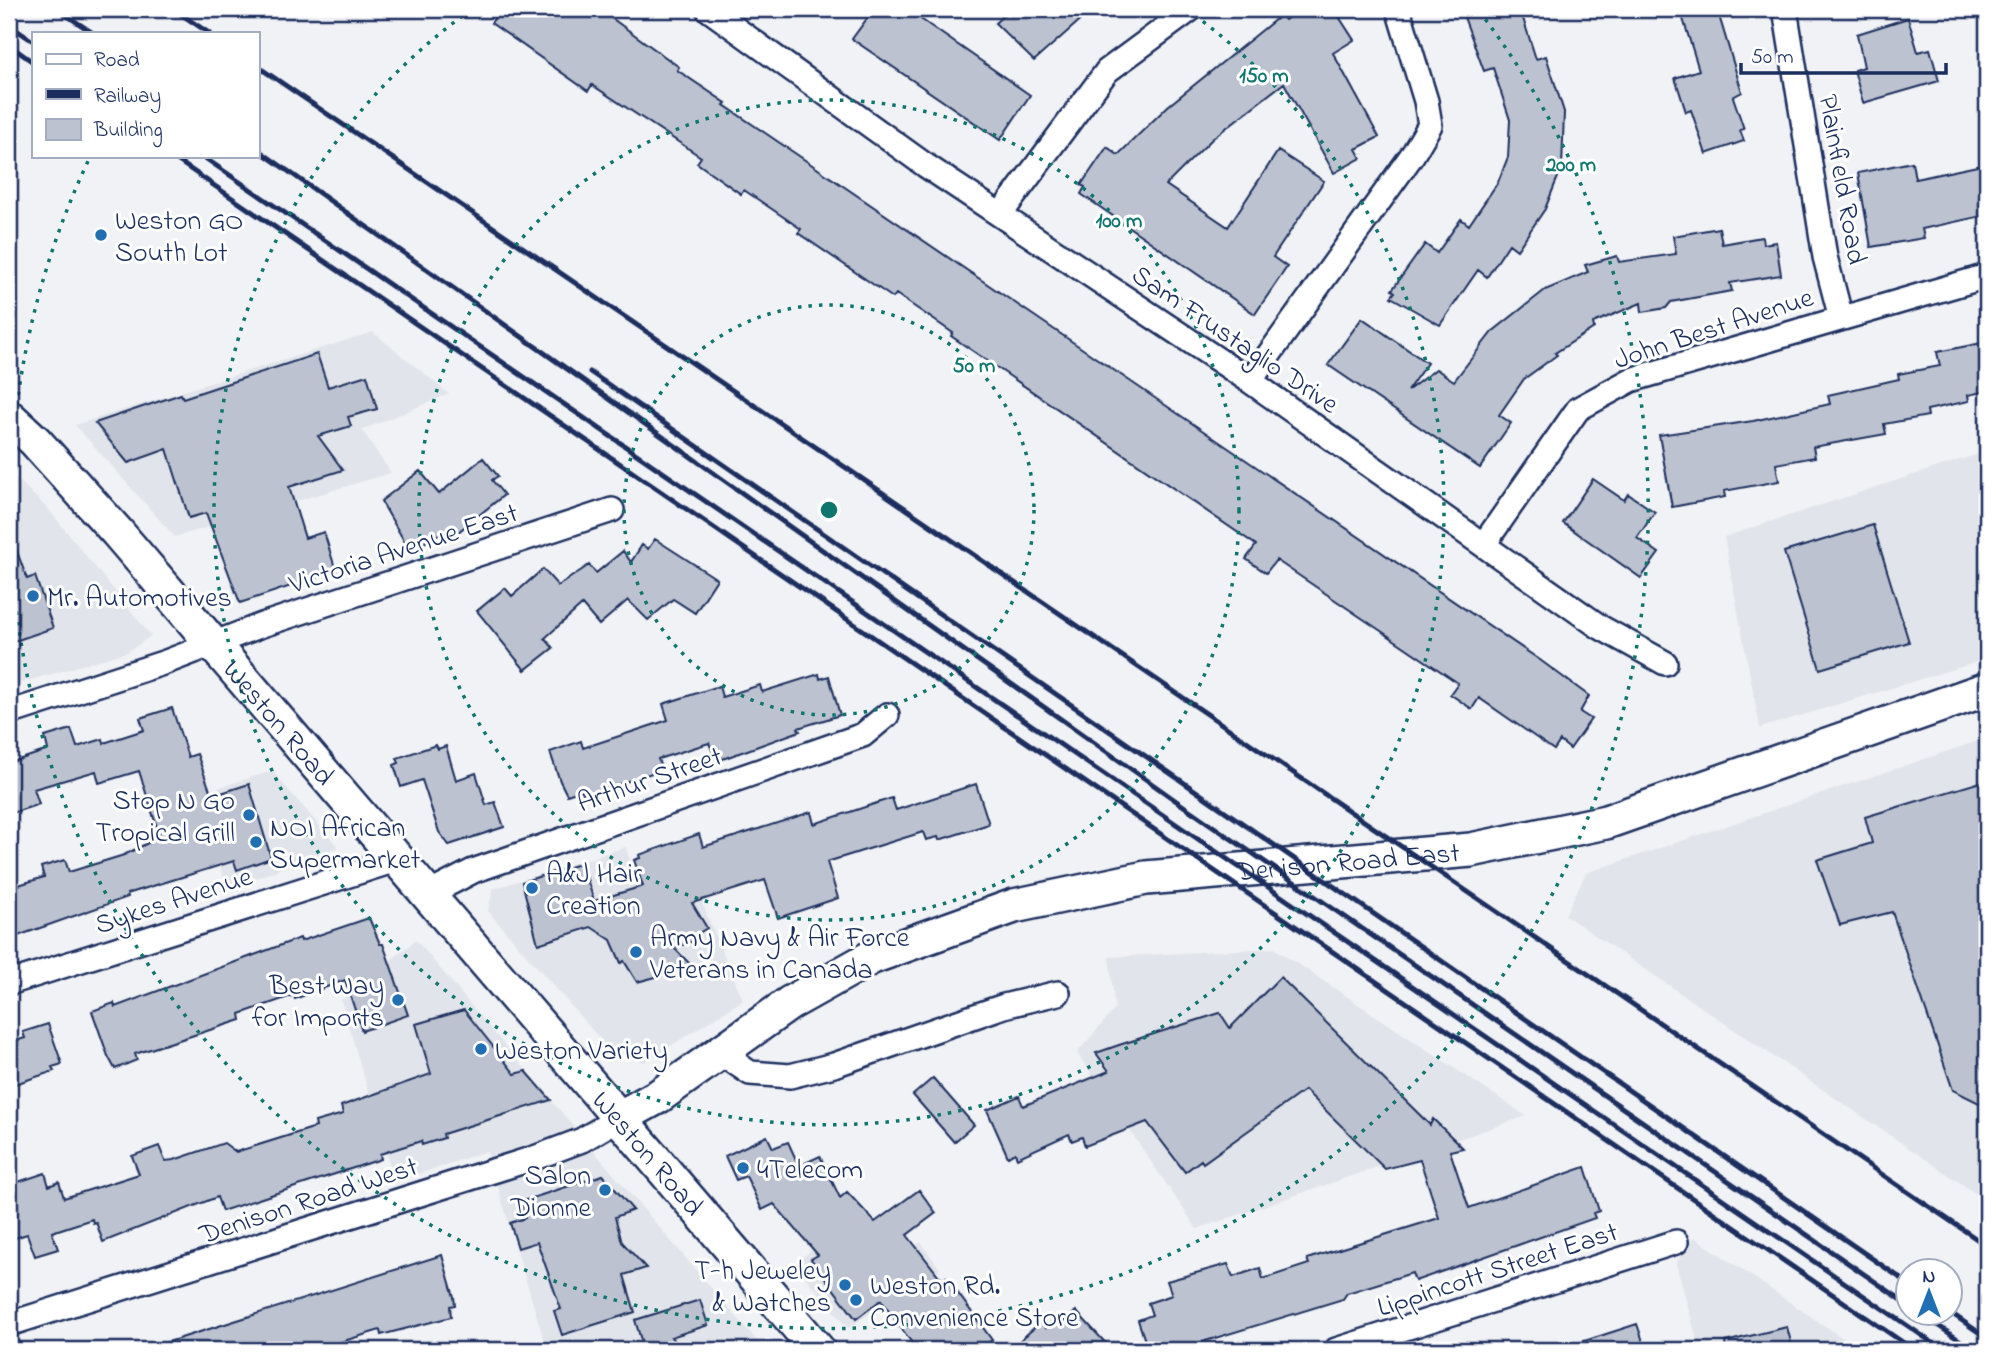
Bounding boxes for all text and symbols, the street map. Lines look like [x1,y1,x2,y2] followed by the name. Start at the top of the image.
[32,32,259,158] legend
[1741,32,1945,76] scale bar
[1751,43,1794,73] text: 50 m
[94,46,140,76] text: Road
[1239,62,1289,92] text: 150 m
[94,82,161,114] text: Railway
[1805,91,1876,268] street label: Plainfield Road
[93,116,163,148] text: Building
[1545,151,1596,181] text: 200 m
[115,202,243,275] place label: Weston GO South Lot
[1096,207,1142,237] text: 100 m
[93,227,109,243] marker: Weston GO South Lot
[1122,256,1346,426] street label: Sam Frustaglio Drive
[1609,279,1819,382] street label: John Best Avenue
[953,352,995,382] text: 50 m
[283,494,524,607] street label: Victoria Avenue East
[817,498,841,522] centre of rings
[47,579,232,620] place label: Mr. Automotives
[25,588,41,604] marker: Mr. Automotives
[211,652,343,796] street label: Weston Road
[572,737,728,825] street label: Arthur Street
[96,782,235,855] place label: Stop N Go Tropical Grill
[241,807,257,823] marker: Stop N Go Tropical Grill
[270,809,420,882] place label: NOI African Supermarket
[248,834,264,850] marker: NOI African Supermarket
[1233,834,1462,894] street label: Denison Road East
[546,855,642,928] place label: A&J Hair Creation
[90,857,259,947] street label: Sykes Avenue
[524,880,540,896] marker: A&J Hair Creation
[649,919,910,992] place label: Army Navy & Air Force Veterans in Canada
[628,944,644,960] marker: Army Navy & Air Force Veterans in Canada
[252,967,384,1040] place label: Best Way for Imports
[390,992,406,1008] marker: Best Way for Imports
[495,1032,668,1073] place label: Weston Variety
[473,1041,489,1057] marker: Weston Variety
[580,1083,712,1227] street label: Weston Road
[194,1148,424,1257] street label: Denison Road West
[757,1151,863,1192] place label: 4Telecom
[510,1157,591,1230] place label: Salon Dionne
[735,1160,751,1176] marker: 4Telecom
[597,1182,613,1198] marker: Salon Dionne
[1372,1213,1624,1330] street label: Lippincott Street East
[694,1252,831,1325] place label: T-h Jeweley & Watches
[1895,1258,1965,1328] north arrow
[1923,1264,1936,1291] text: N
[870,1267,1079,1340] place label: Weston Rd. Convenience Store
[837,1277,853,1293] marker: T-h Jeweley & Watches
[848,1292,864,1308] marker: Weston Rd. Convenience Store

